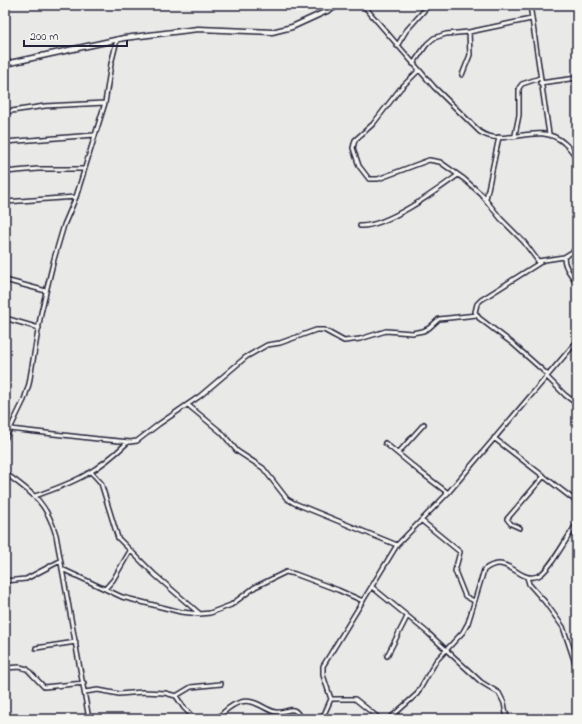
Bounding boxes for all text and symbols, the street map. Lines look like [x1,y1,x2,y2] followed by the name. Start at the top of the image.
[24,22,127,48] scale bar
[30,28,59,46] text: 200 m

